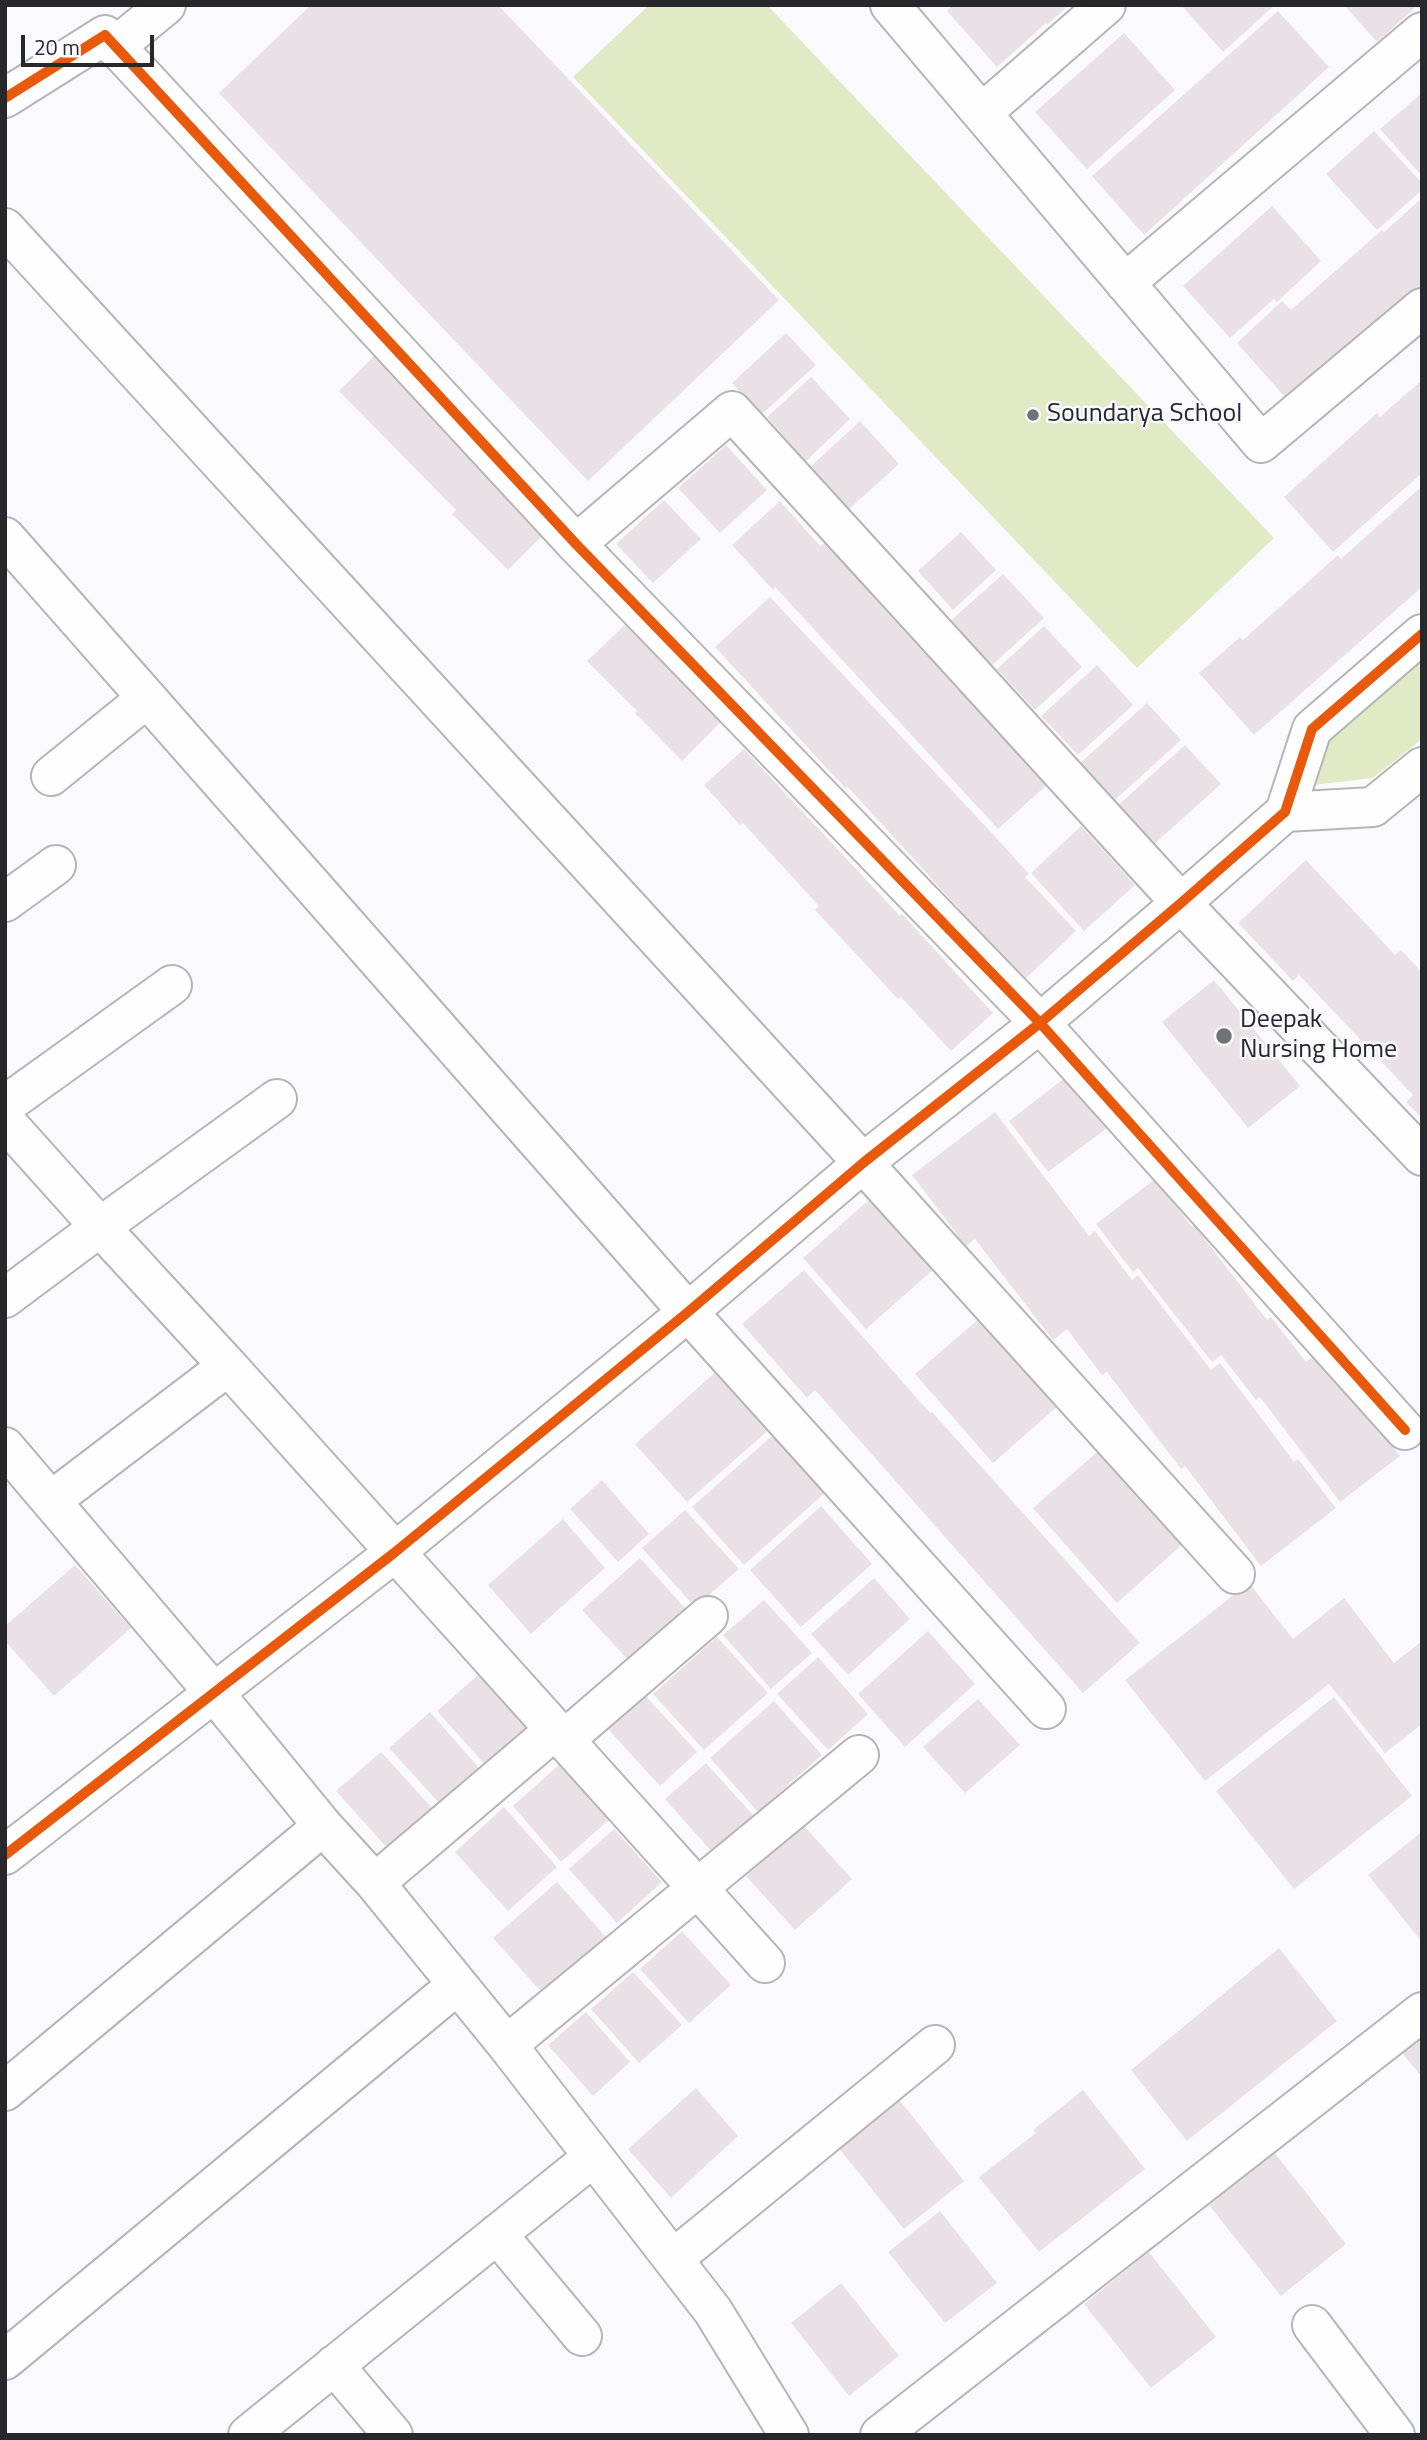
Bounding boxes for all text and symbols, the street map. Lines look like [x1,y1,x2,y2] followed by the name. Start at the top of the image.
[24,21,158,65] scale bar
[34,31,80,63] text: 20 m
[1047,399,1242,431] place label: Soundarya School
[1025,407,1041,423] marker: Soundarya School
[1240,1005,1397,1066] place label: Deepak Nursing Home
[1214,1026,1234,1046] marker: Deepak Nursing Home

